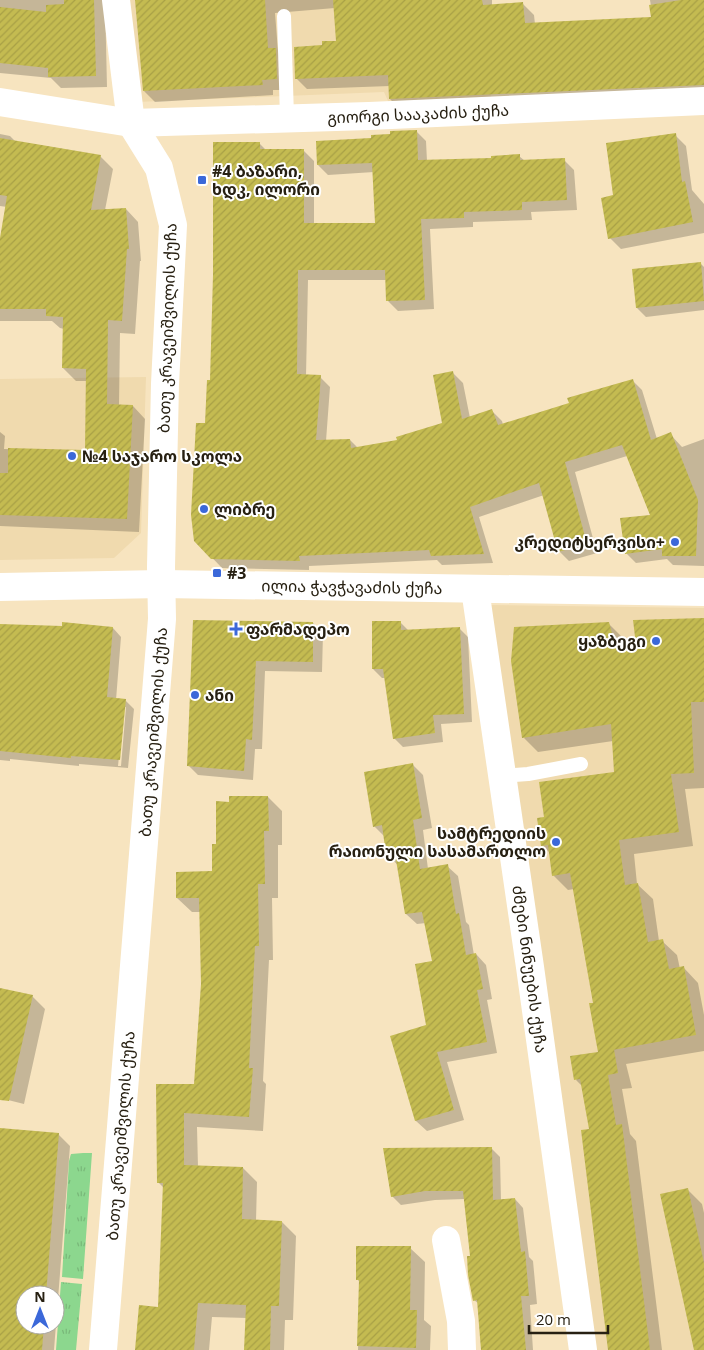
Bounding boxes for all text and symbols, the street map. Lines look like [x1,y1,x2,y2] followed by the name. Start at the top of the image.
[327,99,509,128] street label: გიორგი სააკაძის ქუჩა
[212,160,320,200] place label: #4 ბაზარი, ხდკ, ილორი
[196,174,208,186] marker: #4 ბაზარი, ხდკ, ილორი
[152,223,182,433] street label: ბათუ კრავეიშვილის ქუჩა
[82,445,242,467] place label: №4 საჯარო სკოლა
[66,450,78,462] marker: №4 საჯარო სკოლა
[214,498,275,520] place label: ლიბრე
[198,503,210,515] marker: ლიბრე
[515,531,665,553] place label: კრედიტსერვისი+
[669,536,681,548] marker: კრედიტსერვისი+
[227,562,246,584] place label: #3
[211,567,223,579] marker: #3
[261,574,443,599] street label: ილია ჭავჭავაძის ქუჩა
[246,618,350,640] place label: ფარმადეპო
[230,623,242,635] marker: ფარმადეპო
[133,626,172,838] street label: ბათუ კრავეიშვილის ქუჩა
[578,630,646,652] place label: ყაზბეგი
[650,635,662,647] marker: ყაზბეგი
[205,684,234,706] place label: ანი
[189,689,201,701] marker: ანი
[329,822,546,862] place label: სამტრედიის რაიონული სასამართლო
[550,836,562,848] marker: სამტრედიის რაიონული სასამართლო
[507,884,553,1054] street label: ძმები ნინუების ქუჩა
[101,1030,140,1241] street label: ბათუ კრავეიშვილის ქუჩა
[15,1285,65,1335] north arrow
[34,1287,46,1306] text: N
[529,1302,608,1334] scale bar
[536,1309,571,1329] text: 20 m

